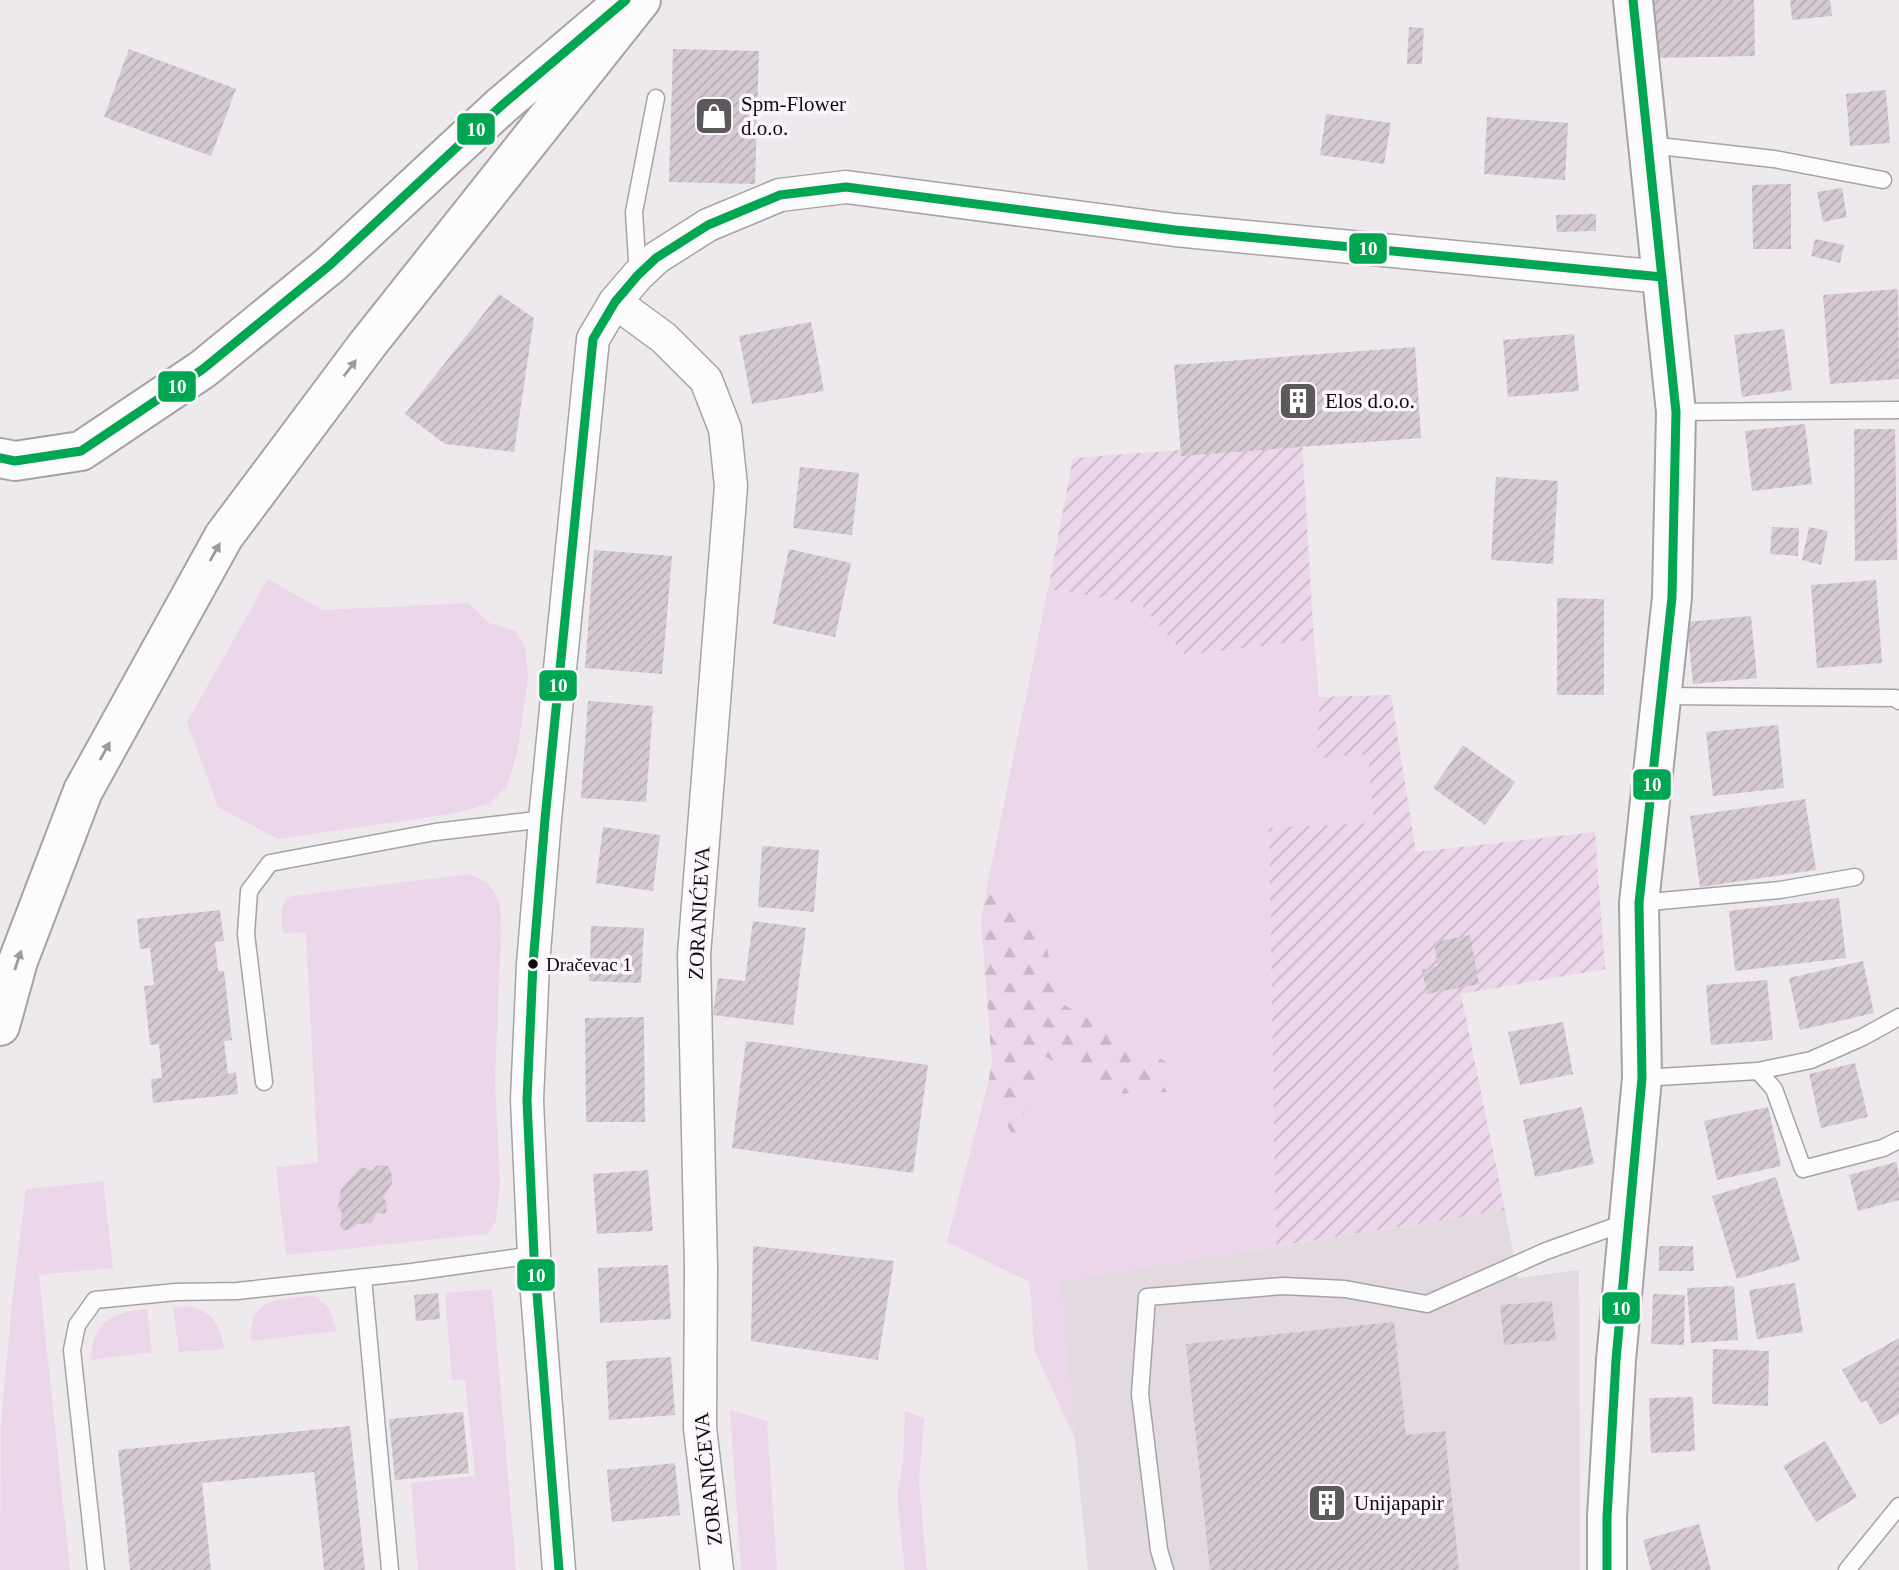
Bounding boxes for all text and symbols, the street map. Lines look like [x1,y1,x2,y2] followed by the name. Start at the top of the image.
[741,92,846,140] place label: Spm-Flower d.o.o.
[693,95,735,137] shop icon: Spm-Flower d.o.o.
[456,112,496,146] line badge: 10
[467,119,486,140] text: 10
[1348,232,1388,265] line badge: 10
[1359,238,1378,259] text: 10
[342,359,356,377] one-way arrow
[157,370,197,403] line badge: 10
[168,376,187,397] text: 10
[1277,380,1319,422] building icon: Elos d.o.o.
[1325,389,1415,413] place label: Elos d.o.o.
[209,542,221,561] one-way arrow
[538,669,578,702] line badge: 10
[549,675,568,696] text: 10
[99,741,111,760] one-way arrow
[1632,768,1672,801] line badge: 10
[1643,774,1662,795] text: 10
[684,845,715,980] street label: ZORANIĆEVA
[13,950,24,971] one-way arrow
[546,954,632,975] place label: Dračevac 1
[526,957,540,971] marker: Dračevac 1
[516,1258,556,1292] line badge: 10
[527,1265,546,1286] text: 10
[1601,1291,1641,1325] line badge: 10
[1612,1298,1631,1319] text: 10
[689,1410,727,1547] street label: ZORANIĆEVA
[1306,1482,1348,1524] building icon: Unijapapir
[1354,1491,1444,1515] place label: Unijapapir

